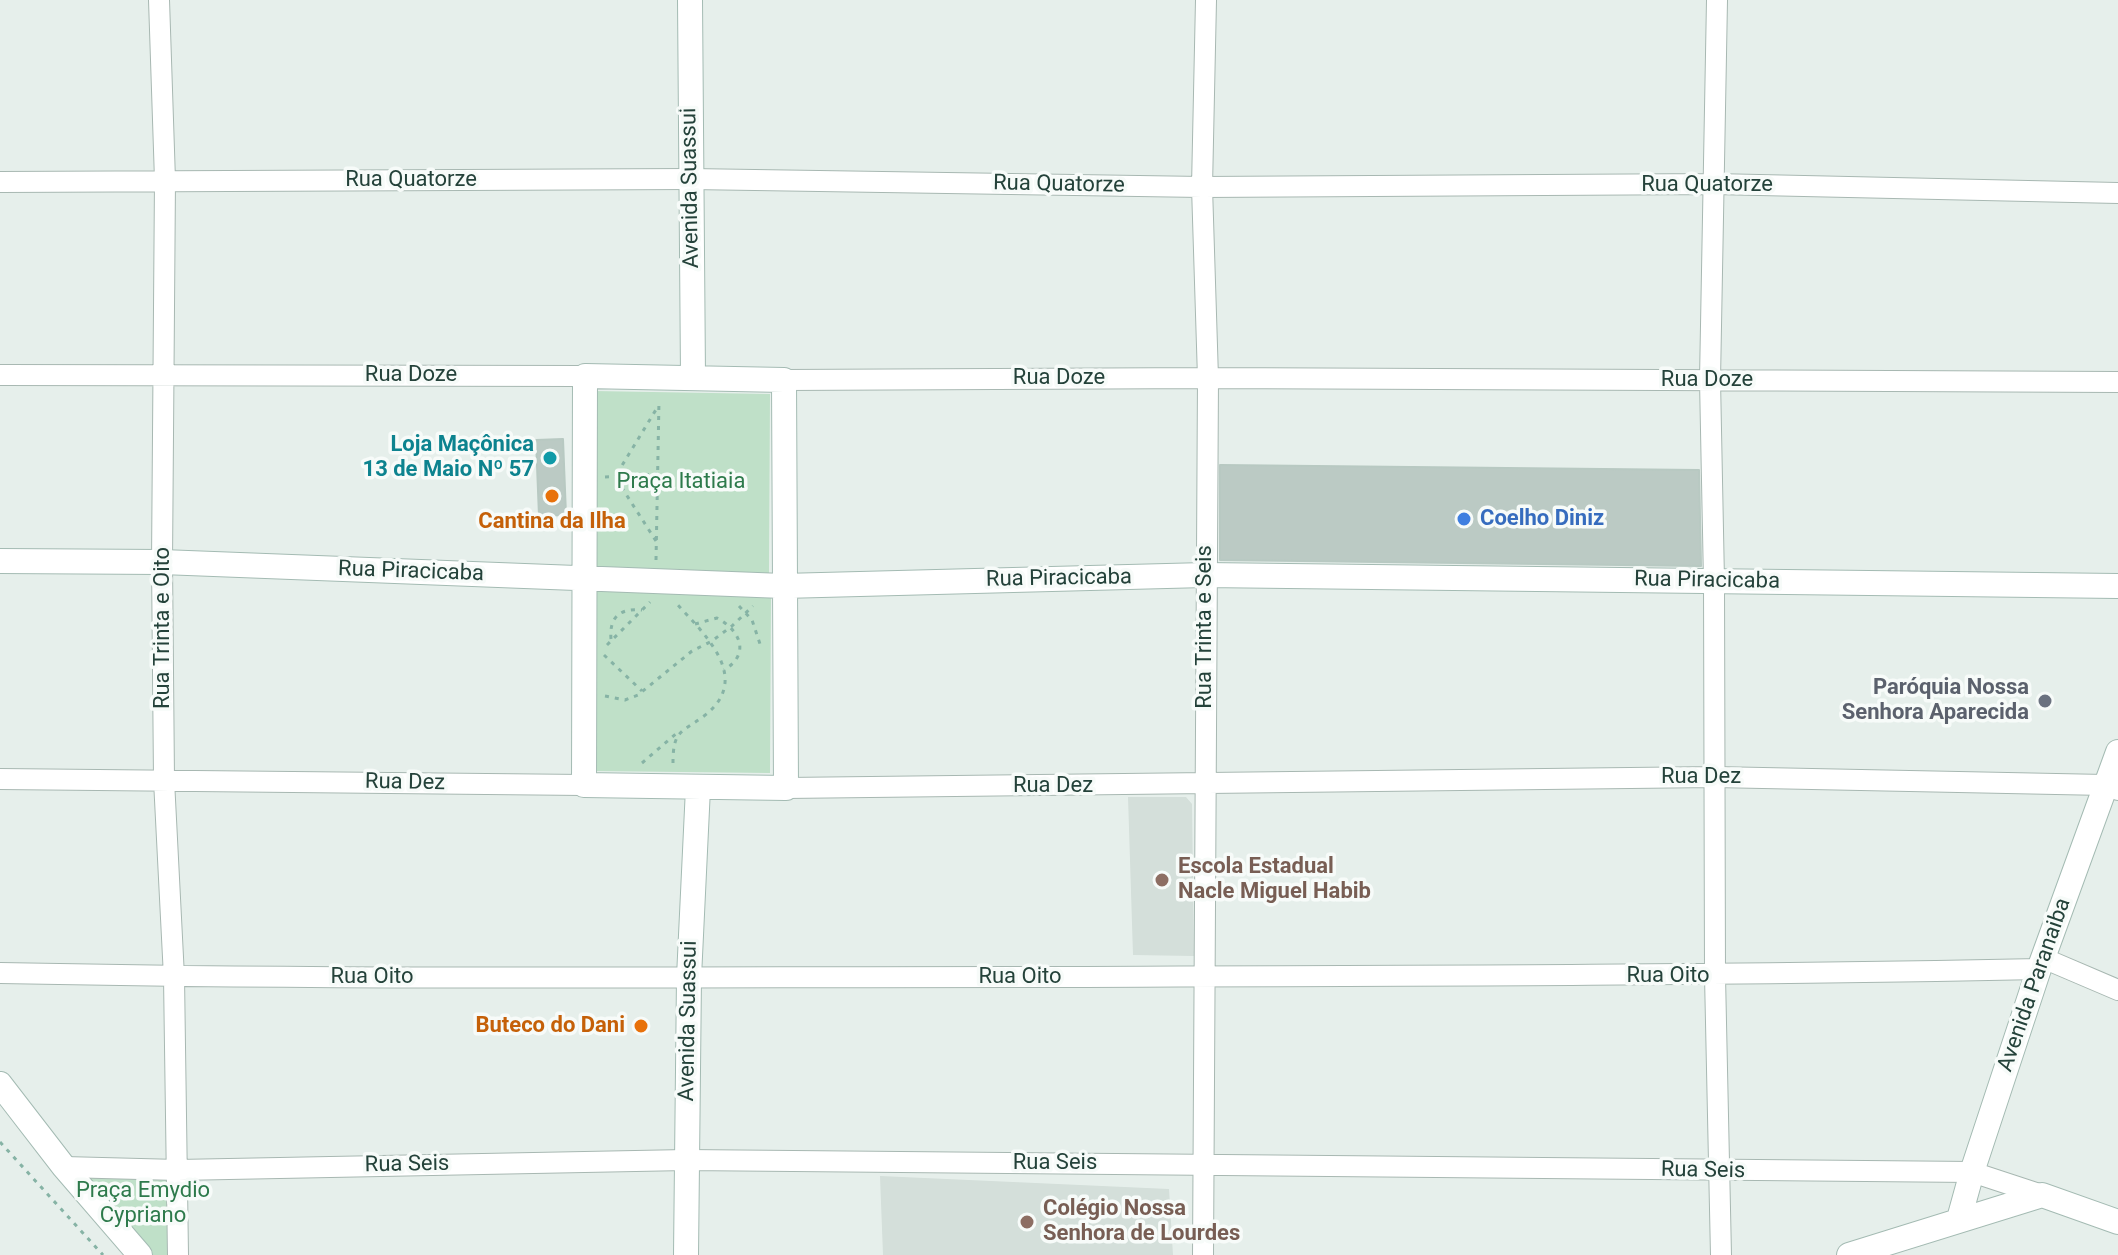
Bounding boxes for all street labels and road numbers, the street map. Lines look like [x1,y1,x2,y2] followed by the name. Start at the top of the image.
[676,107,706,269] street label: Avenida Suassui
[345,167,477,193] street label: Rua Quatorze
[993,171,1125,199] street label: Rua Quatorze
[1641,172,1773,198] street label: Rua Quatorze
[365,362,457,388] street label: Rua Doze
[1013,365,1105,391] street label: Rua Doze
[1661,367,1753,393] street label: Rua Doze
[1192,545,1218,709] street label: Rua Trinta e Seis
[150,547,176,709] street label: Rua Trinta e Oito
[338,556,484,588] street label: Rua Piracicaba
[986,565,1132,593] street label: Rua Piracicaba
[1634,567,1780,595] street label: Rua Piracicaba
[1661,764,1741,790] street label: Rua Dez
[365,769,445,797] street label: Rua Dez
[1013,773,1093,799] street label: Rua Dez
[1993,895,2077,1075] street label: Avenida Paranaiba
[674,940,704,1102] street label: Avenida Suassui
[1626,963,1710,989] street label: Rua Oito
[330,964,414,990] street label: Rua Oito
[978,964,1062,990] street label: Rua Oito
[1013,1150,1097,1176] street label: Rua Seis
[365,1151,449,1179] street label: Rua Seis
[1661,1157,1745,1185] street label: Rua Seis

